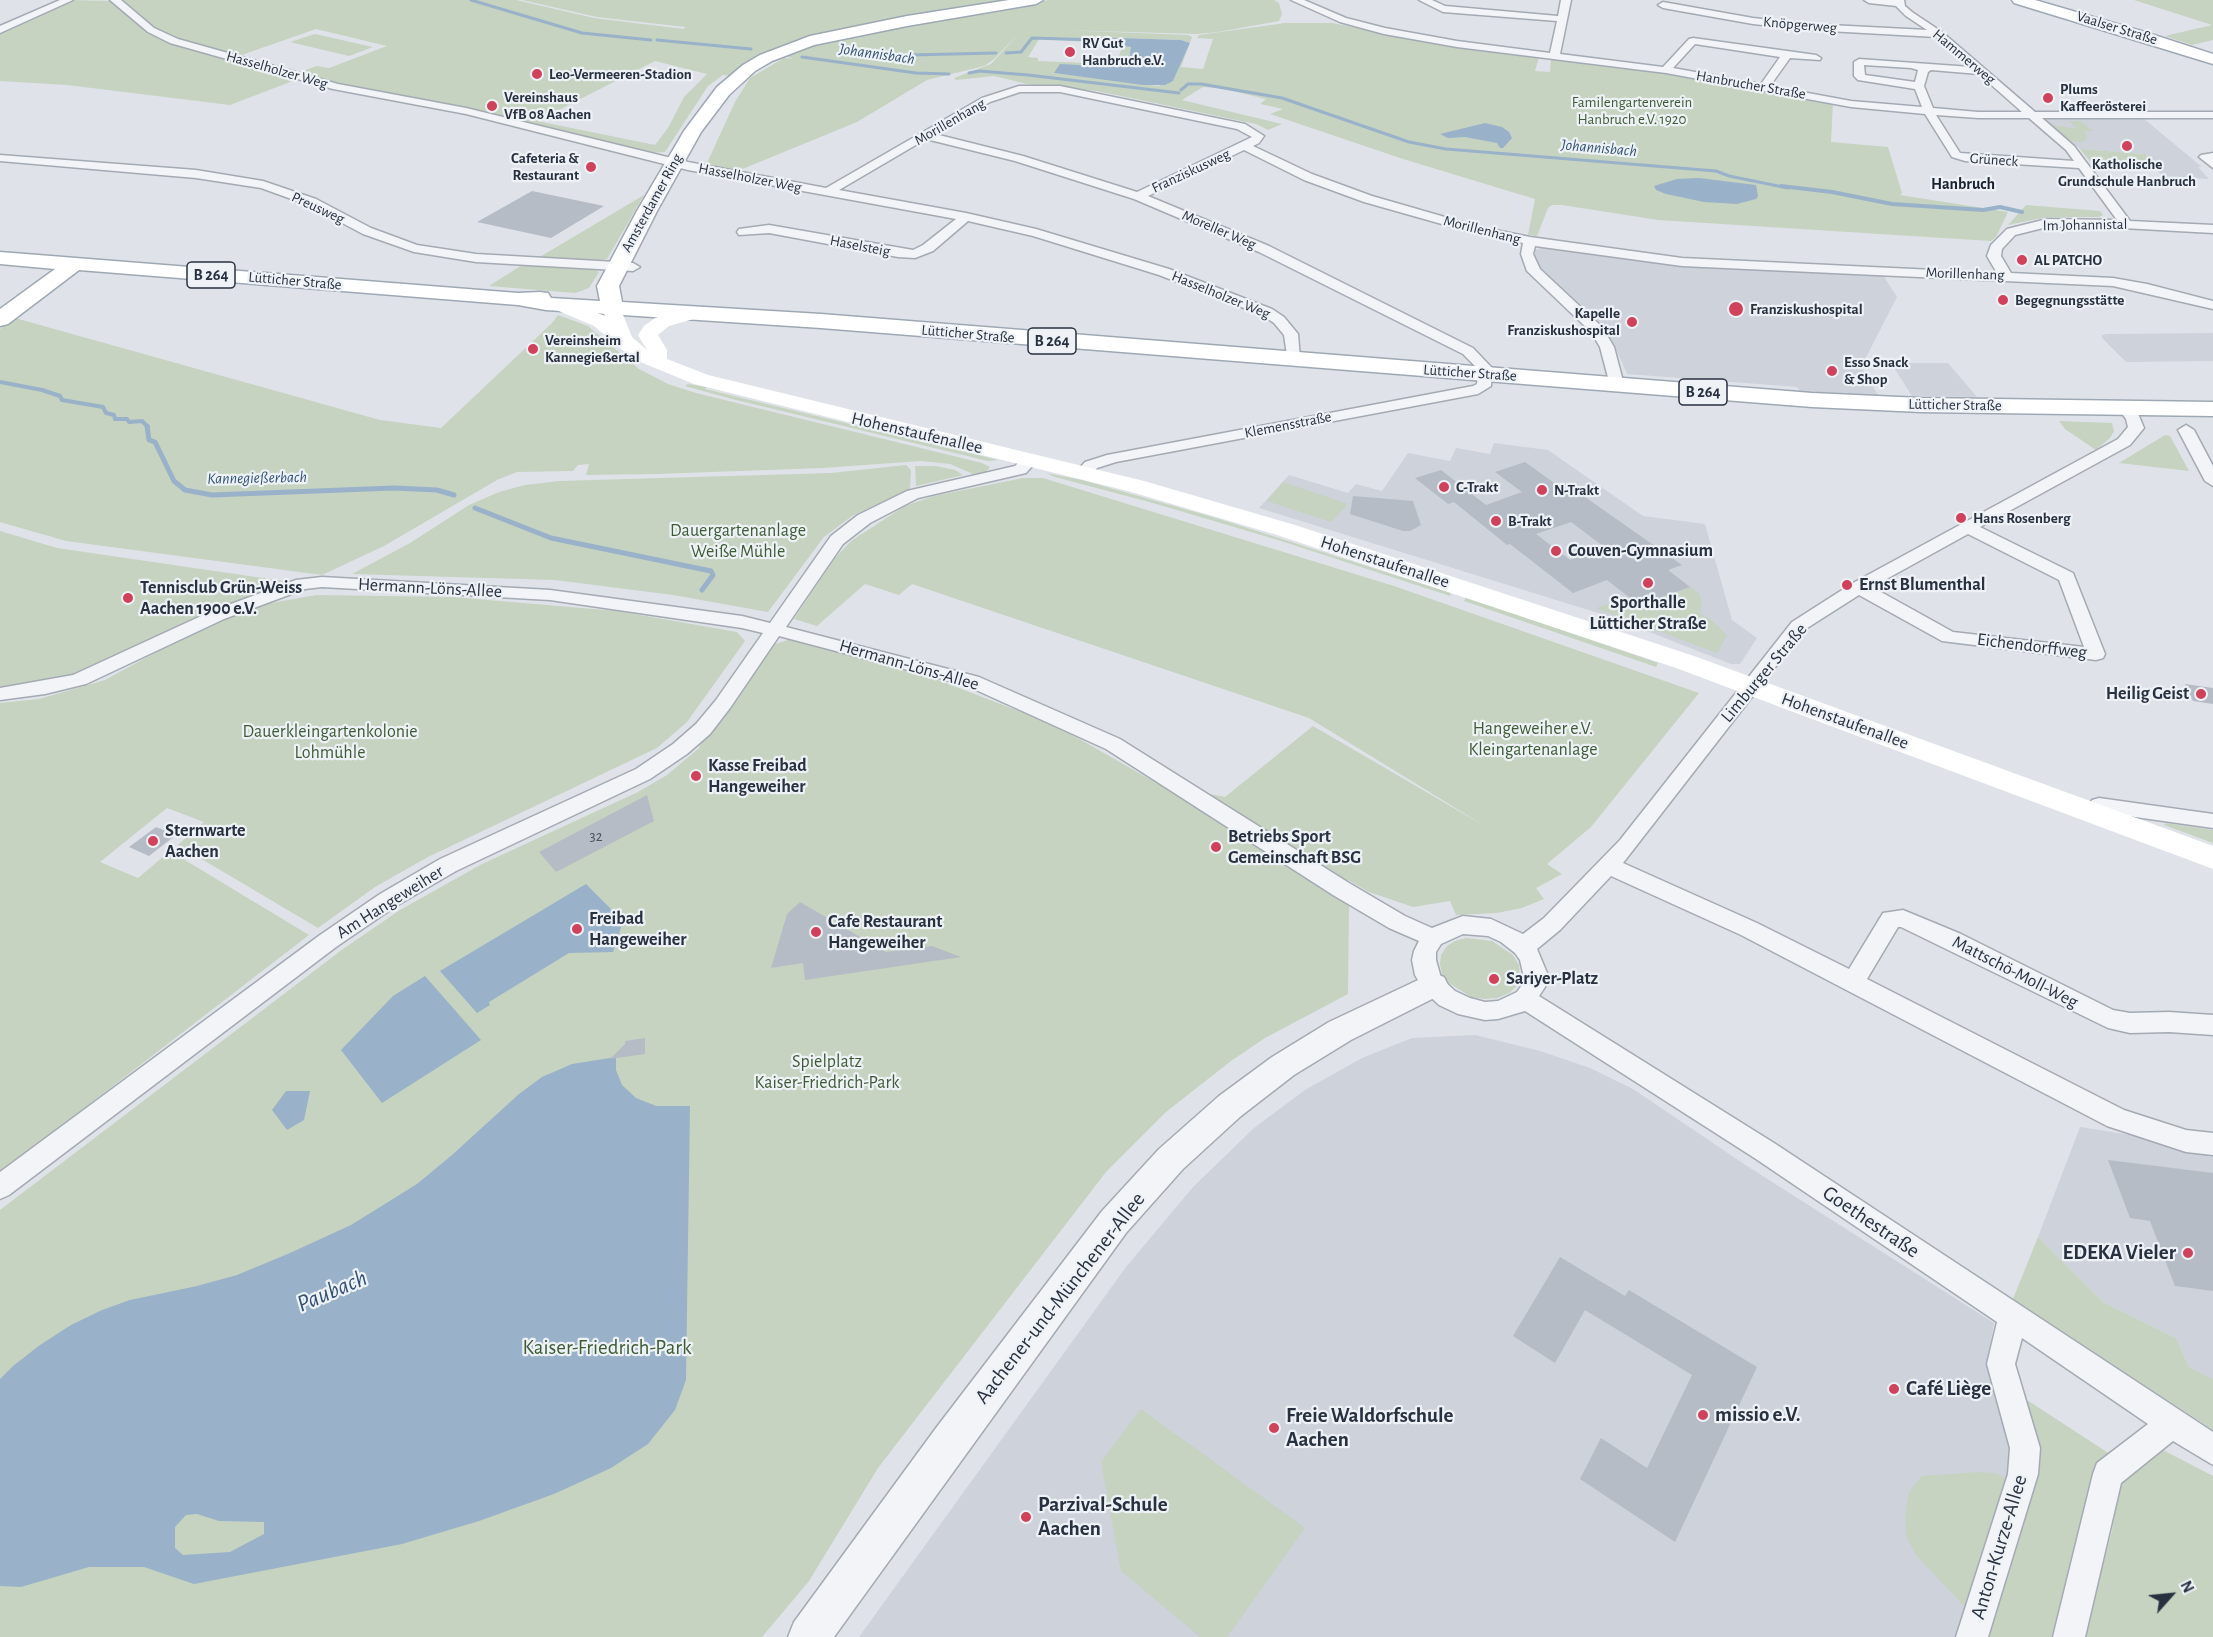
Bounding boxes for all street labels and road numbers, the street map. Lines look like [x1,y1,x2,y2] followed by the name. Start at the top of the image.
[2074,7,2160,49] street label: Vaalser Straße
[1762,13,1838,37] street label: Knöpgerweg
[1929,26,1999,88] street label: Hammerweg
[224,47,330,93] street label: Hasselholzer Weg
[1695,66,1807,104] street label: Hanbrucher Straße
[911,94,989,150] street label: Morillenhang
[1149,145,1233,197] street label: Franziskusweg
[1969,149,2019,171] street label: Grüneck
[617,150,687,256] street label: Amsterdamer Ring
[697,159,803,197] street label: Hasselholzer Weg
[289,188,347,228] street label: Preusweg
[1179,206,1259,254] street label: Moreller Weg
[1442,212,1522,248] street label: Morillenhang
[2043,215,2127,235] street label: Im Johannistal
[828,231,892,261] street label: Haselsteig
[187,262,235,288] road number: B 264
[1925,264,2005,284] street label: Morillenhang
[1169,267,1273,323] street label: Hasselholzer Weg
[248,268,342,294] street label: Lütticher Straße
[921,321,1015,347] street label: Lütticher Straße
[1028,328,1076,354] road number: B 264
[1423,361,1517,385] street label: Lütticher Straße
[1679,379,1727,405] road number: B 264
[1908,395,2002,415] street label: Lütticher Straße
[849,407,985,459] street label: Hohenstaufenallee
[1243,408,1333,442] street label: Klemensstraße
[1318,531,1452,593] street label: Hohenstaufenallee
[357,573,503,603] street label: Hermann-Löns-Allee
[1716,619,1812,727] street label: Limburger Straße
[1976,629,2088,663] street label: Eichendorffweg
[837,635,981,695] street label: Hermann-Löns-Allee
[1778,688,1912,754] street label: Hohenstaufenallee
[333,861,447,943] street label: Am Hangeweiher
[1948,931,2082,1013] street label: Mattschö-Moll-Weg
[1818,1180,1924,1264] street label: Goethestraße
[970,1187,1150,1409] street label: Aachener-und-Münchener-Allee
[1965,1472,2033,1622] street label: Anton-Kurze-Allee

